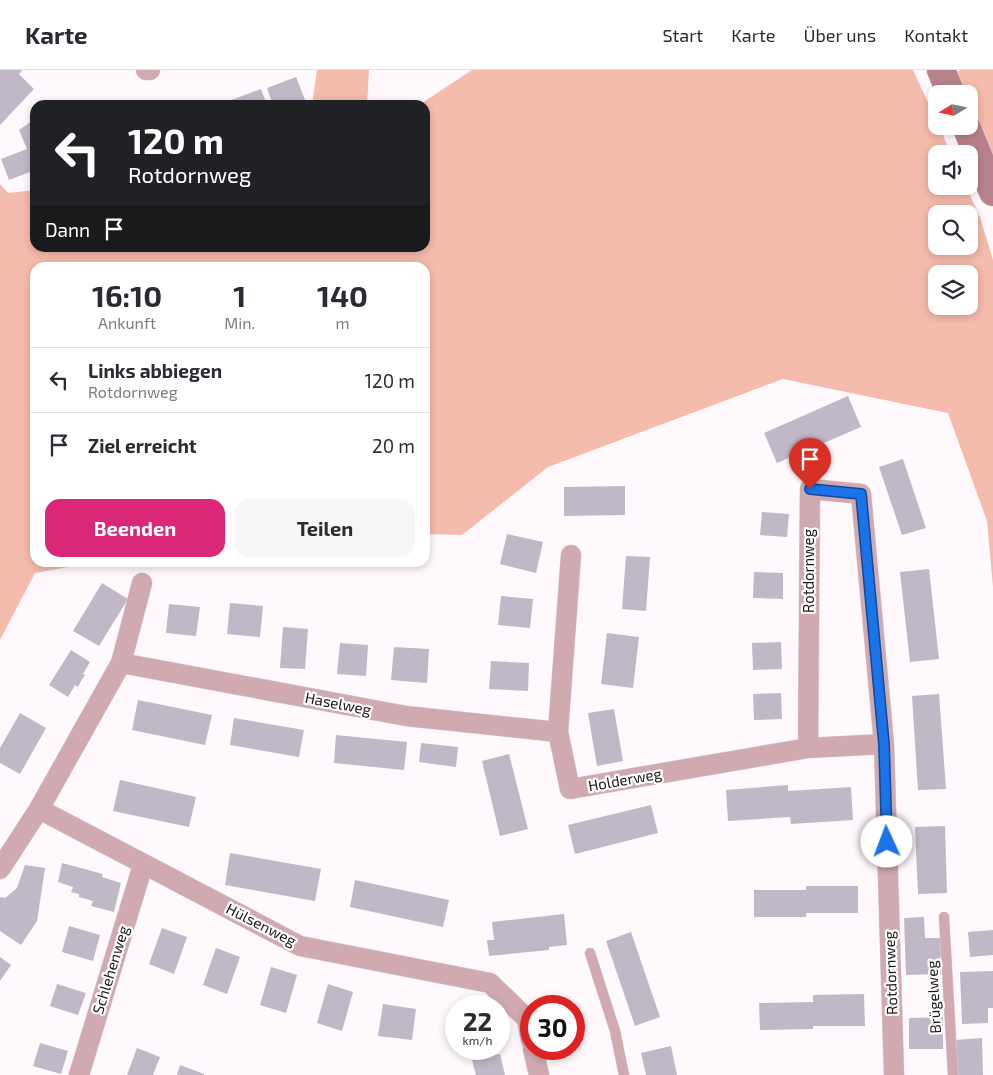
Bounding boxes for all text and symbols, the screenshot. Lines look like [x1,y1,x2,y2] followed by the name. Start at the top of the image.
[25,20,88,49] text: Karte
[662,24,703,46] text: Start
[731,24,776,46] text: Karte
[804,24,876,46] text: Über uns
[904,24,968,46] text: Kontakt
[928,85,978,135] north arrow
[928,85,978,315] map controls
[128,119,224,161] text: 120 m
[45,120,110,185] icon: left
[928,145,978,195] button: sound
[128,161,251,187] text: Rotdornweg
[928,205,978,255] button: search
[100,215,128,243] icon: arrive
[45,218,90,241] text: Dann
[928,265,978,315] button: layers
[92,277,162,313] text: 16:10
[233,277,246,313] text: 1
[317,277,368,313] text: 140
[98,313,156,332] text: Ankunft
[224,313,255,332] text: Min.
[336,313,350,332] text: m
[88,359,222,382] text: Links abbiegen
[45,366,73,394] icon: left
[364,369,415,392] text: 120 m
[88,382,178,401] text: Rotdornweg
[45,431,73,459] icon: arrive
[88,434,197,457] text: Ziel erreicht
[372,434,415,457] text: 20 m
[789,438,831,489] pin
[796,445,824,473] icon: arrive
[45,499,225,557] button: Beenden
[235,499,415,557] button: Teilen
[799,528,817,613] street label: Rotdornweg
[304,688,373,718] street label: Haselweg
[587,764,664,794] street label: Holderweg
[860,815,912,867] position arrow
[223,899,300,950] street label: Hülsenweg
[88,923,132,1016] street label: Schlehenweg
[880,930,900,1015] street label: Rotdornweg
[922,959,944,1034] street label: Brügelweg
[520,995,585,1060] speed limit sign: 30
[463,1006,492,1036] text: 22
[463,1033,492,1047] text: km/h

